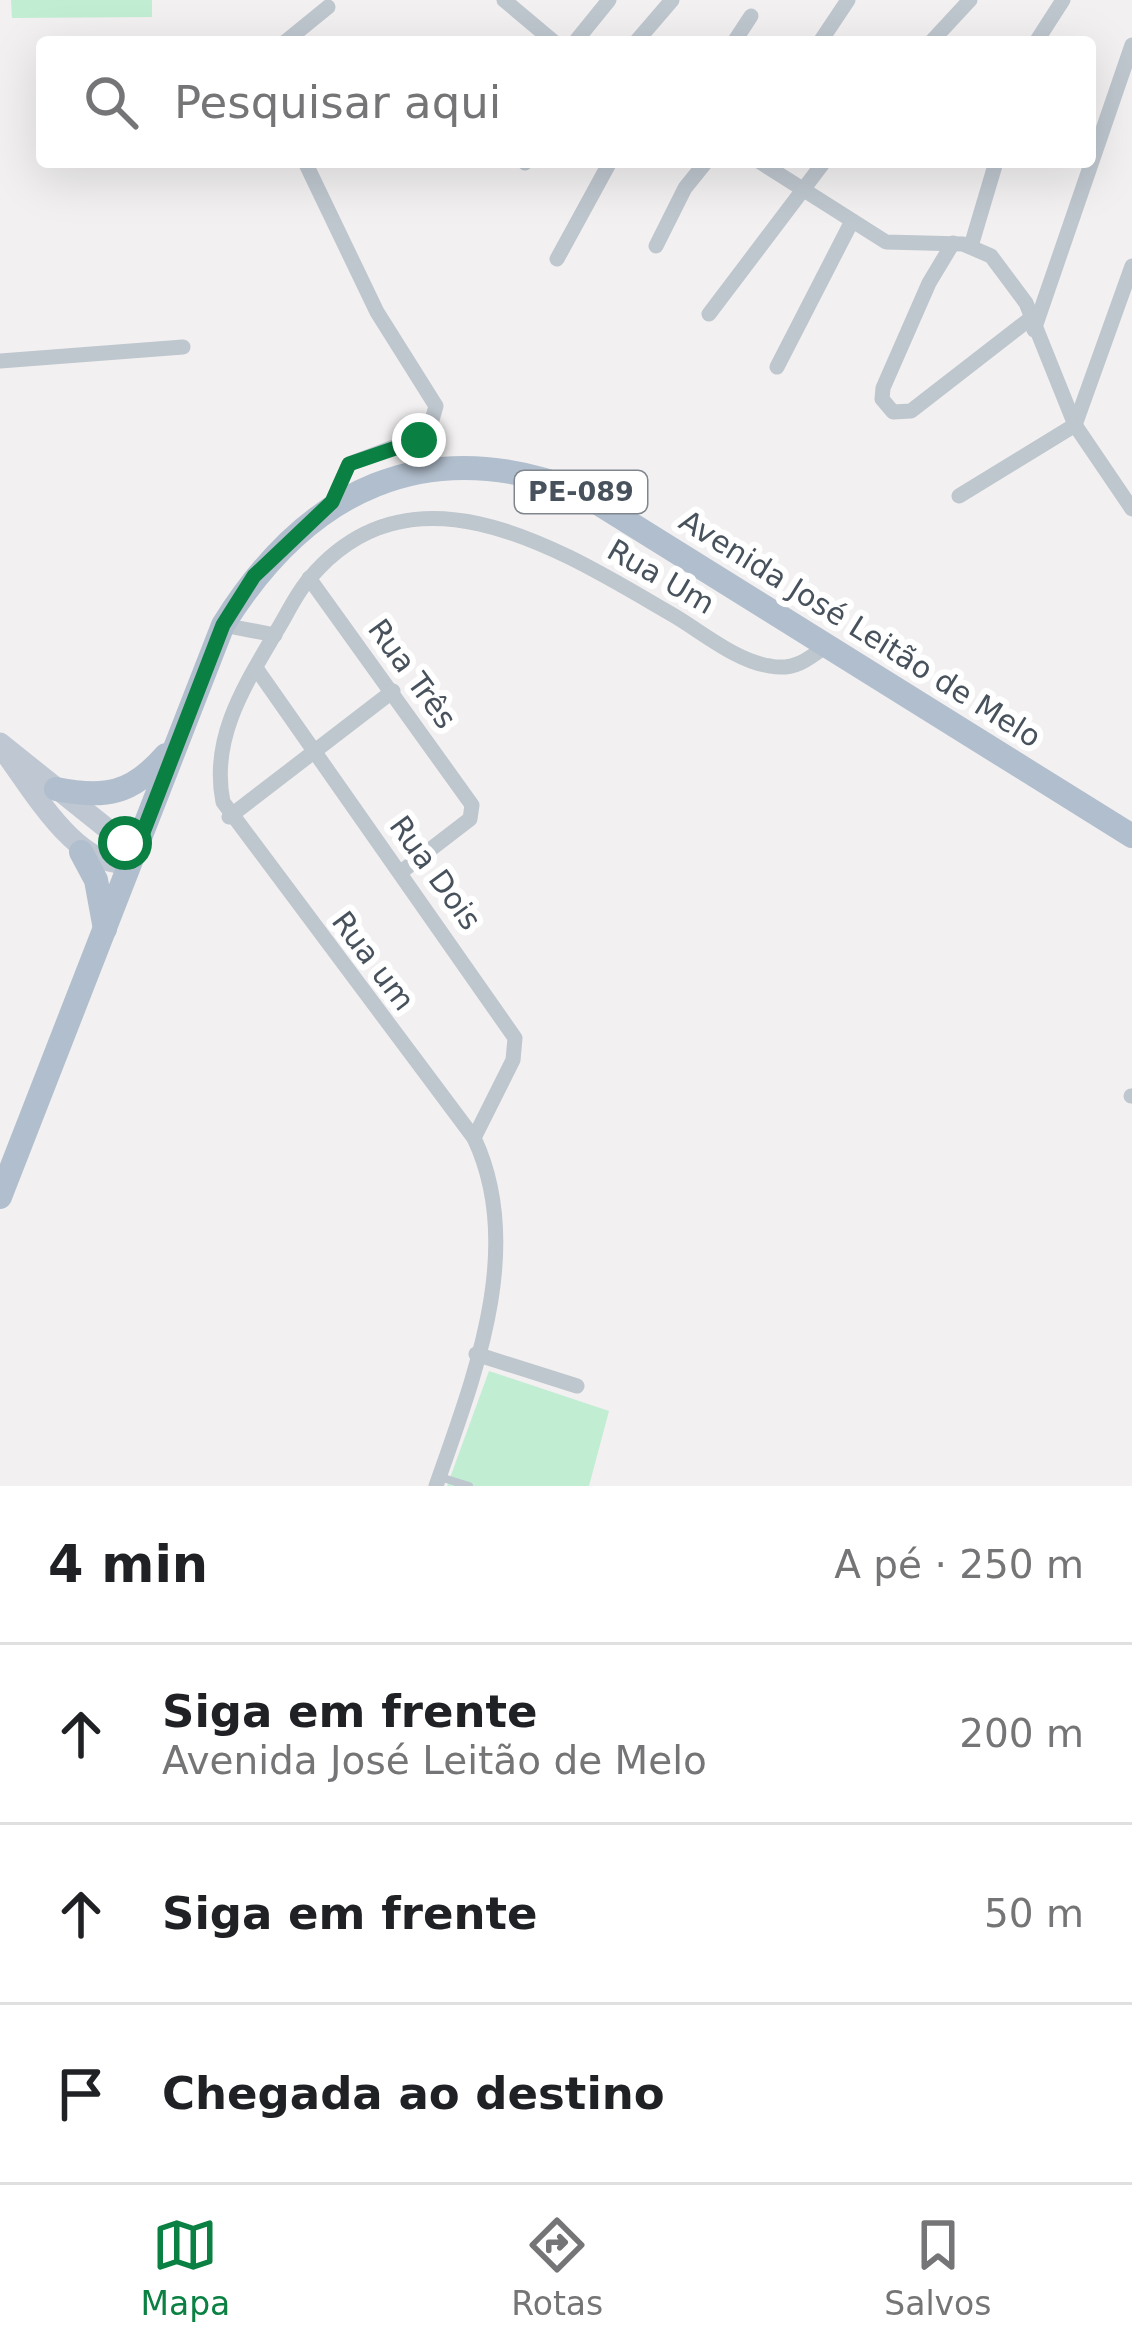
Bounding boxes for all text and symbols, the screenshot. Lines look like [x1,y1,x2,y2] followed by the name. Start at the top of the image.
[36,36,1096,168] search box
[78,69,144,135] icon: search
[174,76,501,129] text: Pesquisar aqui
[392,413,446,467] route end
[515,471,647,513] road number: PE-089
[673,503,1047,754] street label: Avenida José Leitão de Melo
[602,532,721,621] street label: Rua Um
[361,612,464,735] street label: Rua Três
[382,809,488,936] street label: Rua Dois
[98,816,152,870] route start
[325,904,422,1017] street label: Rua um
[48,1535,208,1594] text: 4 min
[834,1542,1084,1587] text: A pé · 250 m
[162,1685,538,1738] text: Siga em frente
[48,1701,114,1767] icon: ahead
[959,1711,1084,1756] text: 200 m
[162,1738,707,1783] text: Avenida José Leitão de Melo
[48,1881,114,1947] icon: ahead
[162,1887,538,1940] text: Siga em frente
[984,1891,1084,1936] text: 50 m
[48,2061,114,2127] icon: arrive
[162,2067,665,2120] text: Chegada ao destino
[140,2212,230,2323] tab: Mapa
[511,2212,603,2323] tab: Rotas
[884,2212,992,2323] tab: Salvos

